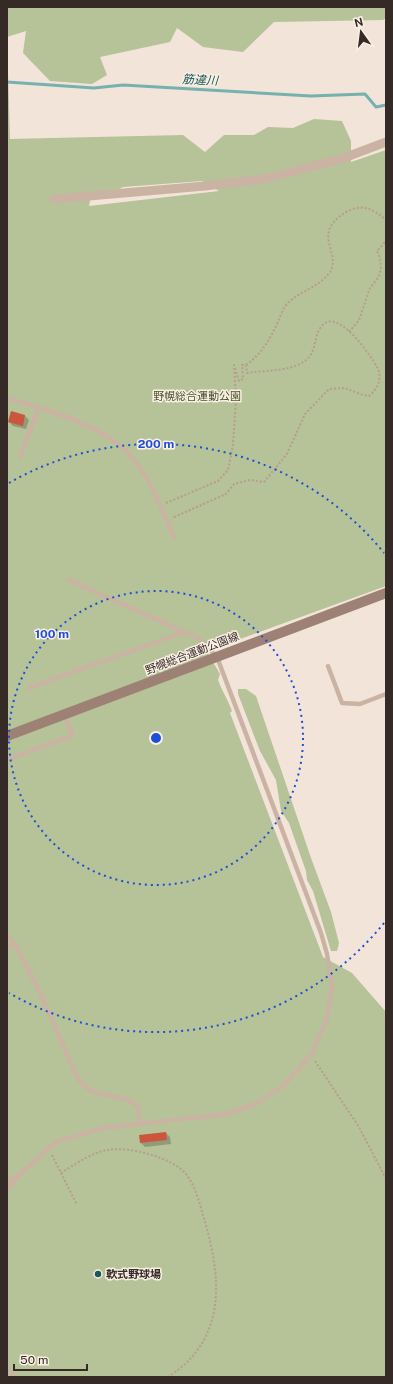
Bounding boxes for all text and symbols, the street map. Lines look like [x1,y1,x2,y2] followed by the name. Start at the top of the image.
[341,12,381,52] north arrow
[353,15,364,29] text: N
[182,72,220,88] water label: 筋違川
[153,390,241,402] park label: 野幌総合運動公園
[138,437,174,451] text: 200 m
[35,627,69,641] text: 100 m
[144,630,240,676] street label: 野幌総合運動公園線
[149,731,163,745] centre of rings
[106,1268,161,1280] place label: 軟式野球場
[93,1269,103,1279] marker: 軟式野球場
[14,1346,87,1372] scale bar
[20,1353,48,1367] text: 50 m

